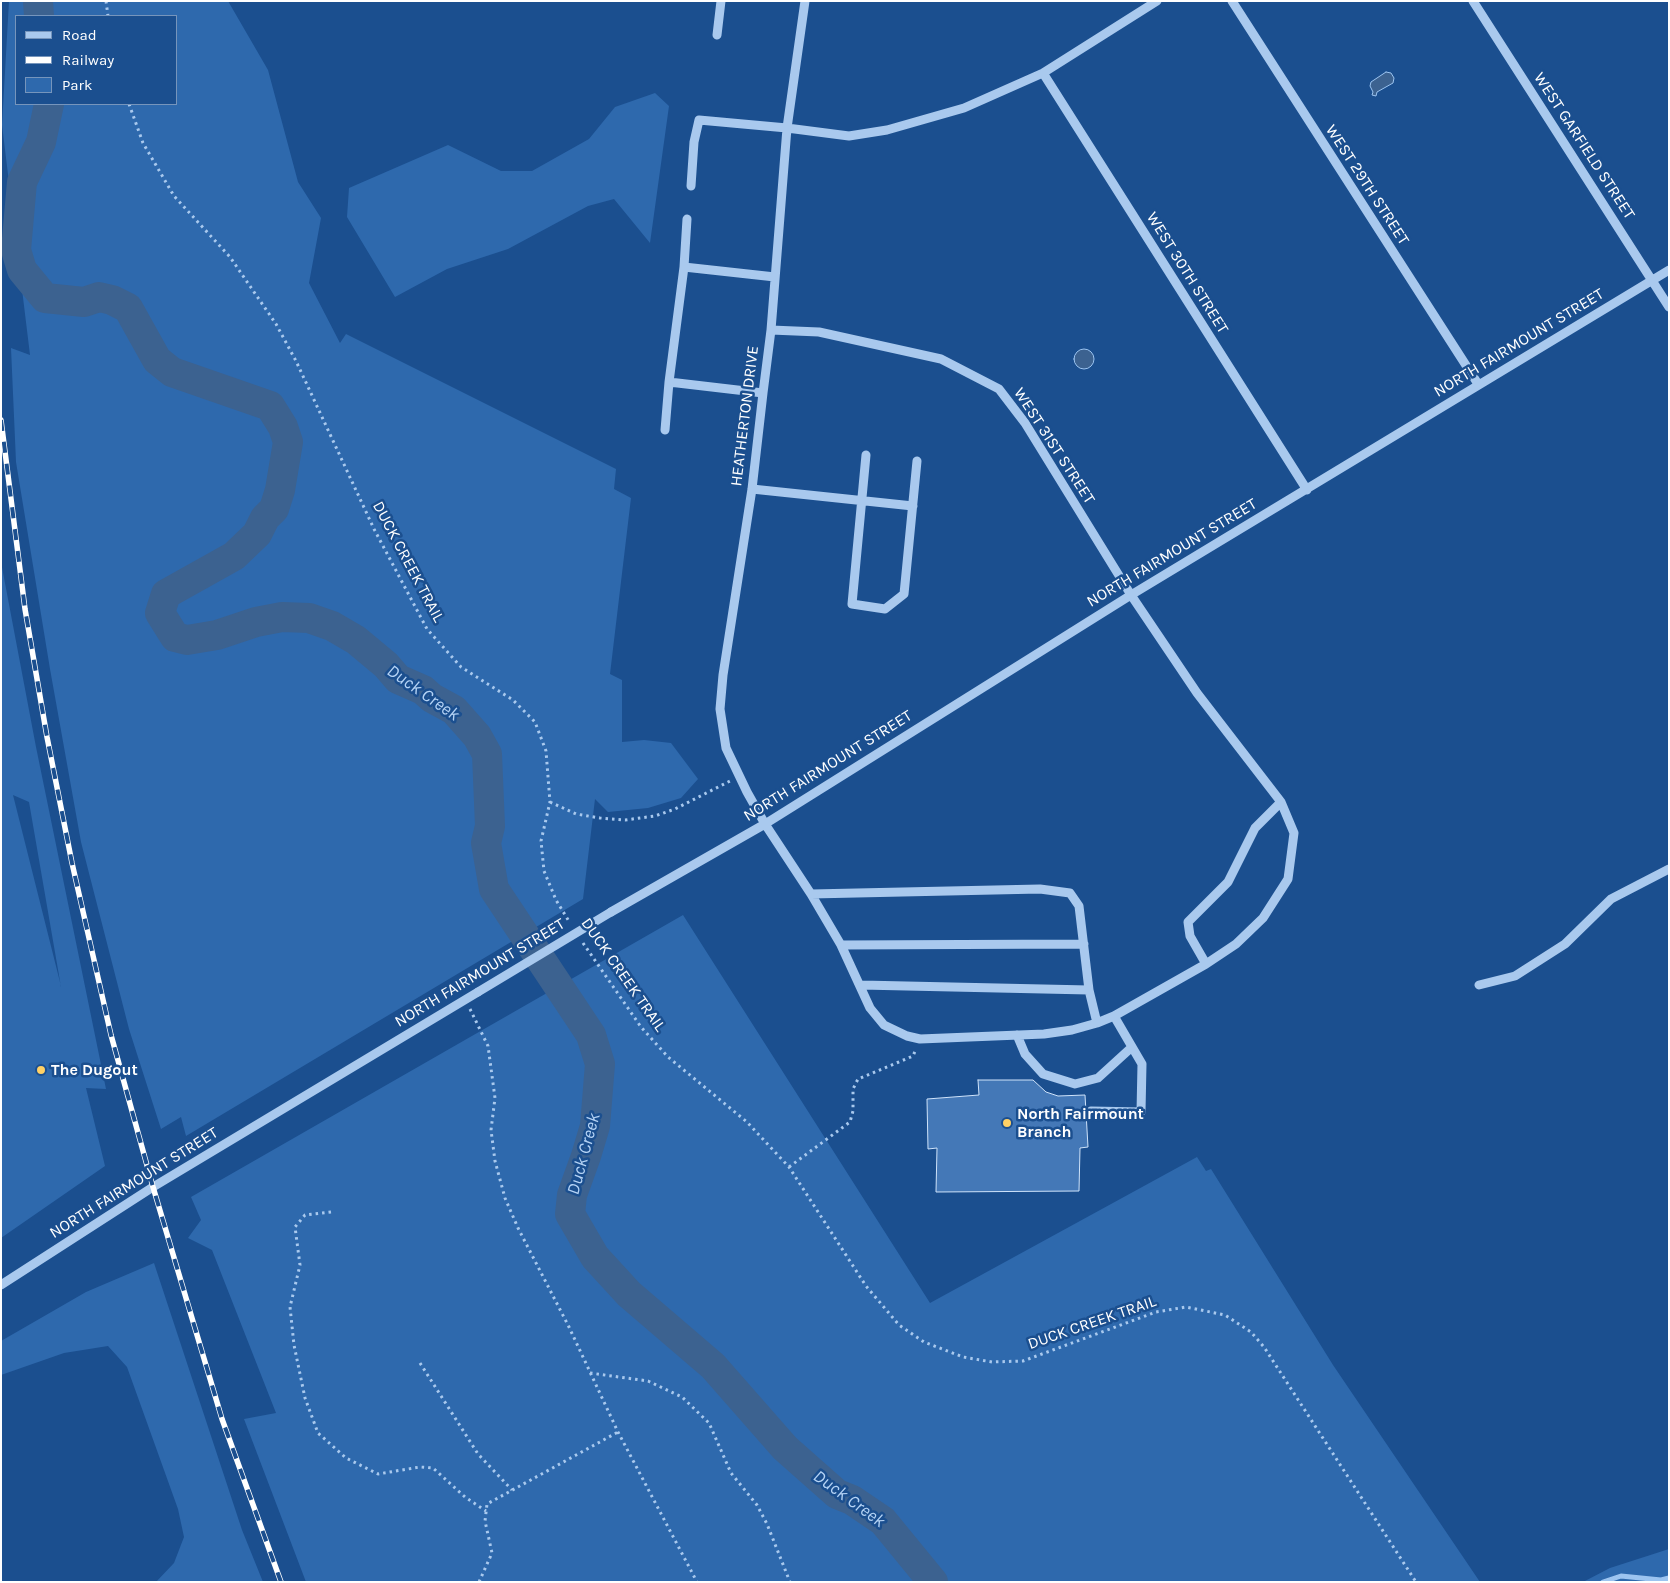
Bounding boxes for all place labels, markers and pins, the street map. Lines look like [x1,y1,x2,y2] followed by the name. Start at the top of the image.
[51,1060,138,1080] place label: The Dugout
[35,1064,47,1076] marker: The Dugout
[1017,1104,1144,1142] place label: North Fairmount Branch
[1001,1117,1013,1129] marker: North Fairmount Branch

